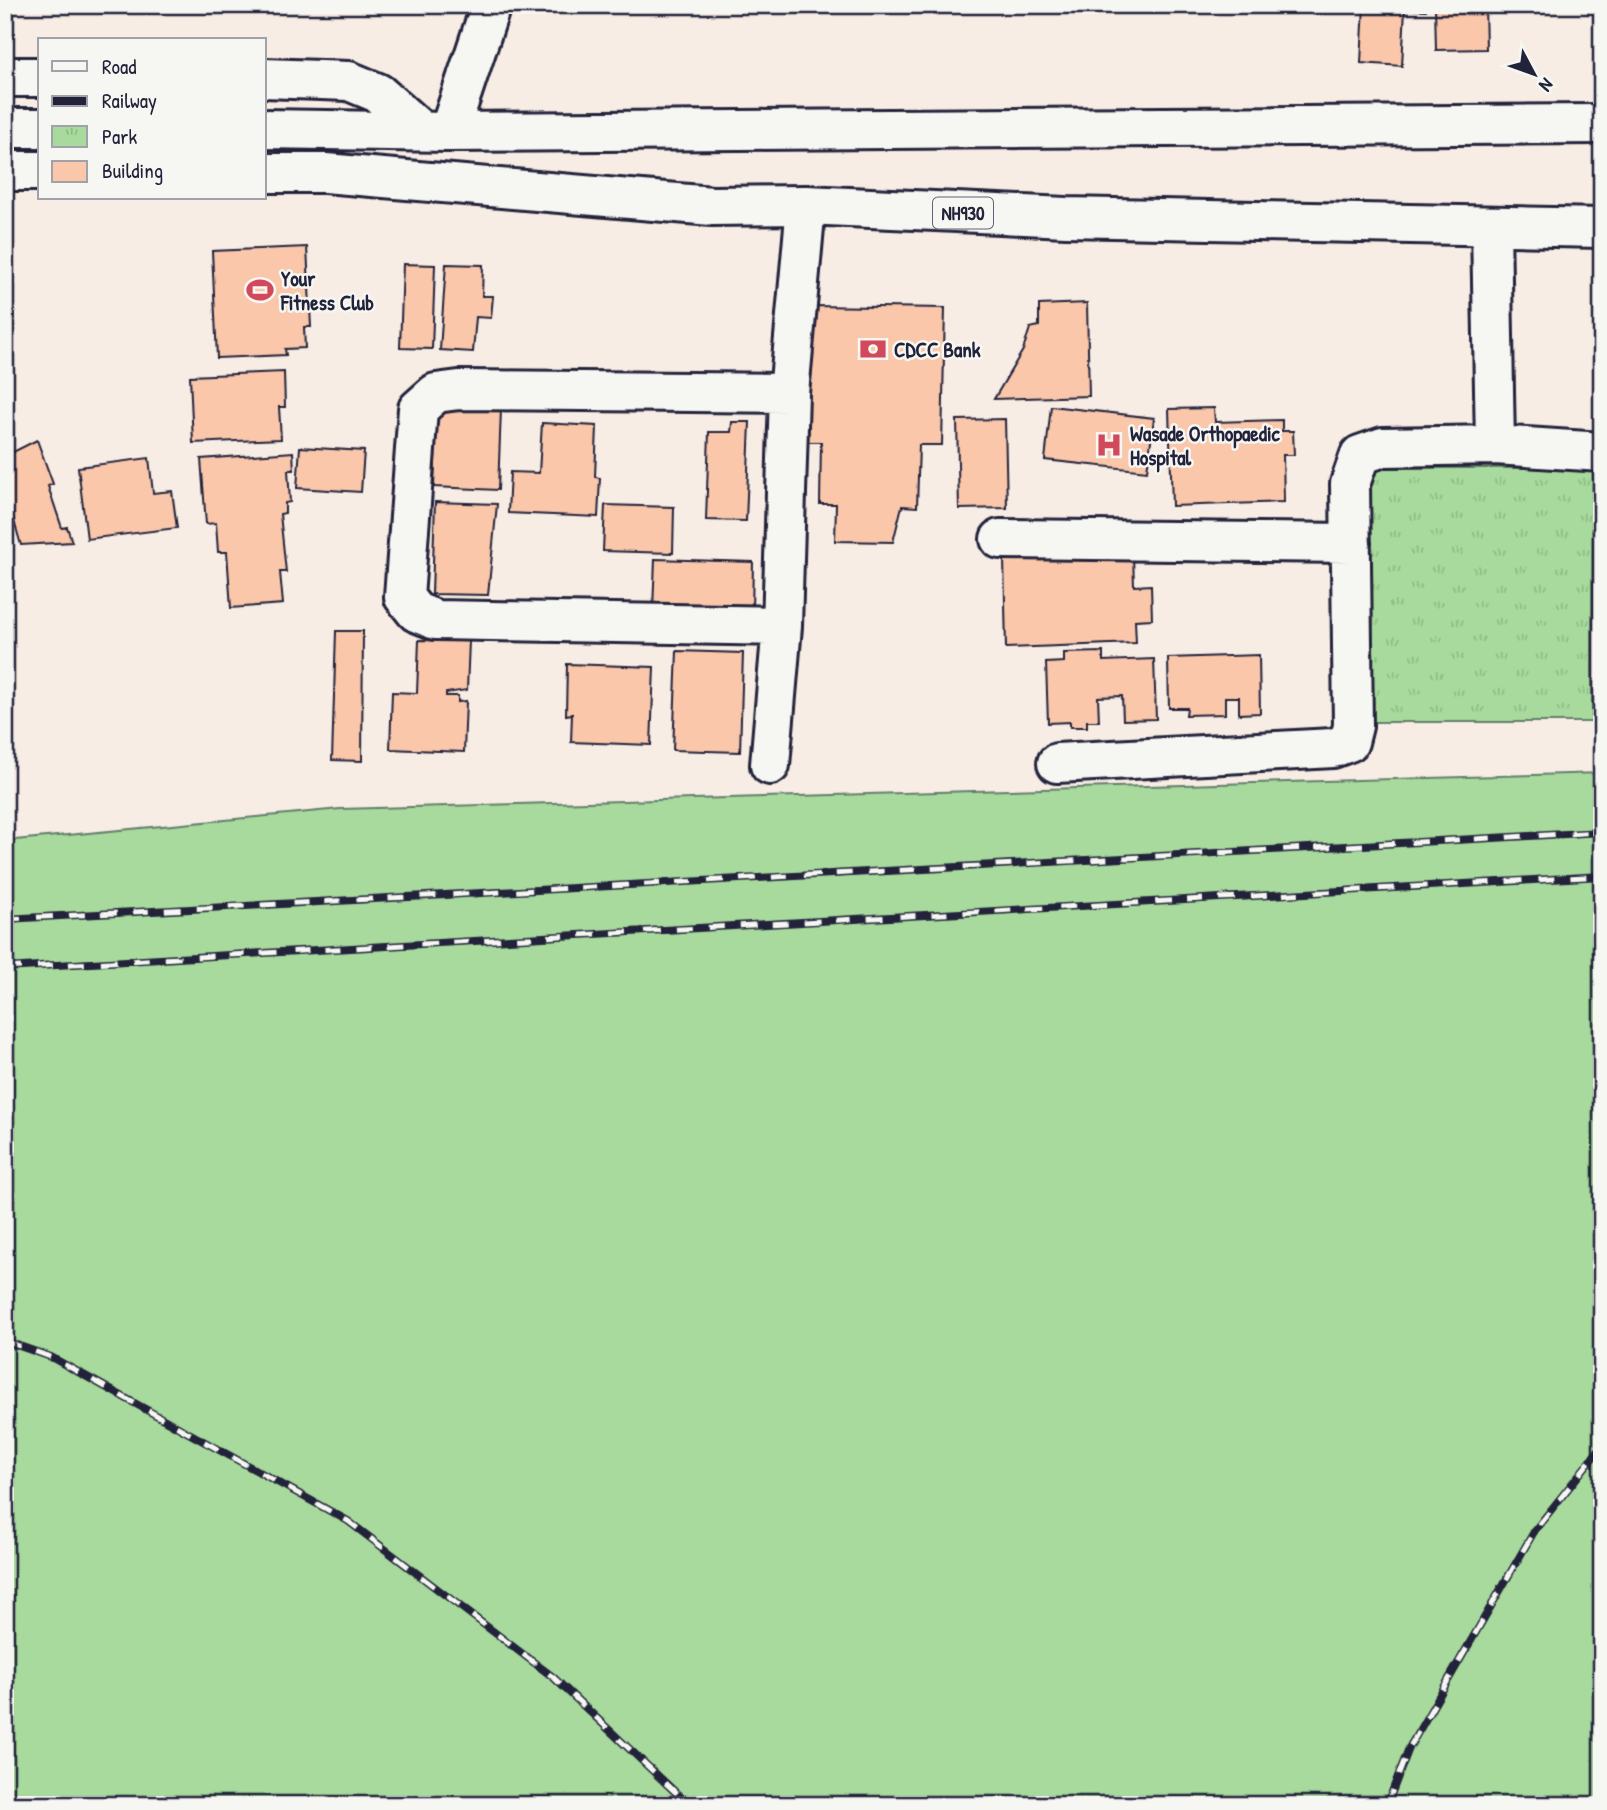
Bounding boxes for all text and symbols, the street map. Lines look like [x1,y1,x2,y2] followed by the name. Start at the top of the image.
[38,38,266,200] legend
[1498,38,1568,108] north arrow
[102,52,136,81] text: Road
[1534,73,1560,97] text: N
[102,86,157,115] text: Railway
[102,122,137,151] text: Park
[102,156,163,185] text: Building
[933,197,993,228] road number: NH930
[280,264,374,317] place label: Your Fitness Club
[245,275,275,305] sports icon: Your Fitness Club
[858,334,888,364] bank icon: CDCC Bank
[894,335,981,364] place label: CDCC Bank
[1130,419,1281,473] place label: Wasade Orthopaedic Hospital
[1094,430,1124,460] hospital icon: Wasade Orthopaedic Hospital

